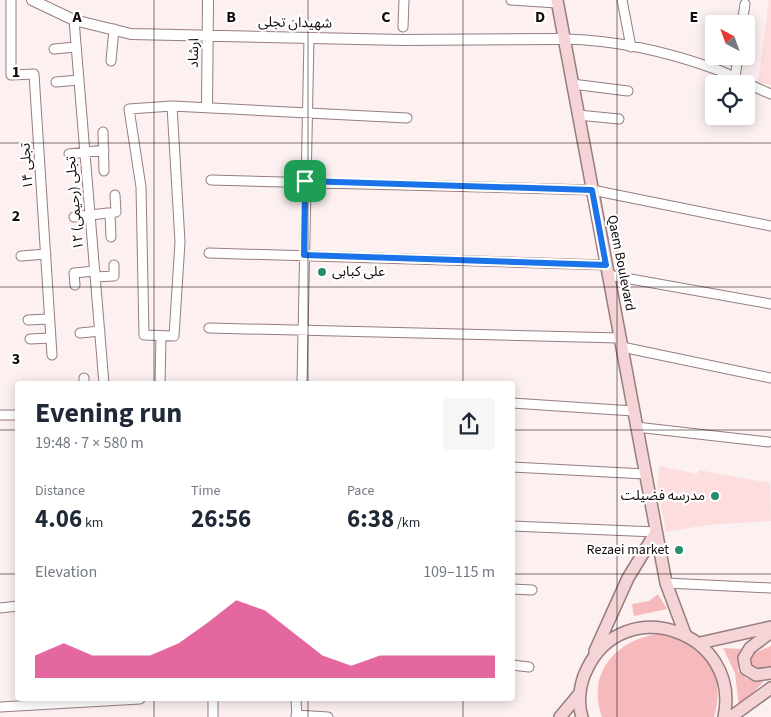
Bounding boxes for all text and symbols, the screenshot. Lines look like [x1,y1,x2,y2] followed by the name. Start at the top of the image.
[71,6,82,28] text: A
[226,6,236,28] text: B
[381,6,391,28] text: C
[535,6,545,28] text: D
[690,6,698,28] text: E
[258,12,332,34] street label: شهیدان تجلی
[705,15,755,65] north arrow
[705,15,755,125] map controls
[184,38,204,68] street label: ارشاد
[12,61,20,83] text: 1
[705,75,755,125] button: locate
[15,142,39,190] street label: تجلی ۱۴
[61,155,89,251] street label: ۱۲ تجلی (رحیمی)
[284,160,326,202] pin
[291,167,319,195] icon: arrive
[12,205,20,227] text: 2
[602,213,640,313] street label: Qaem Boulevard
[332,262,385,282] place label: علی کبابی
[316,266,328,278] marker: علی کبابی
[12,348,20,370] text: 3
[35,393,182,433] text: Evening run
[443,398,495,450] button: share
[35,432,144,454] text: 19:48 · 7 × 580 m
[35,481,85,501] text: Distance
[191,481,221,501] text: Time
[347,481,374,501] text: Pace
[621,486,705,506] place label: مدرسه فضیلت
[709,490,721,502] marker: مدرسه فضیلت
[35,501,82,537] text: 4.06
[191,501,251,537] text: 26:56
[347,501,394,537] text: 6:38
[82,513,103,533] text: km
[394,513,420,533] text: /km
[587,540,669,560] place label: Rezaei market
[673,544,685,556] marker: Rezaei market
[35,561,97,583] text: Elevation
[423,561,495,583] text: 109–115 m

